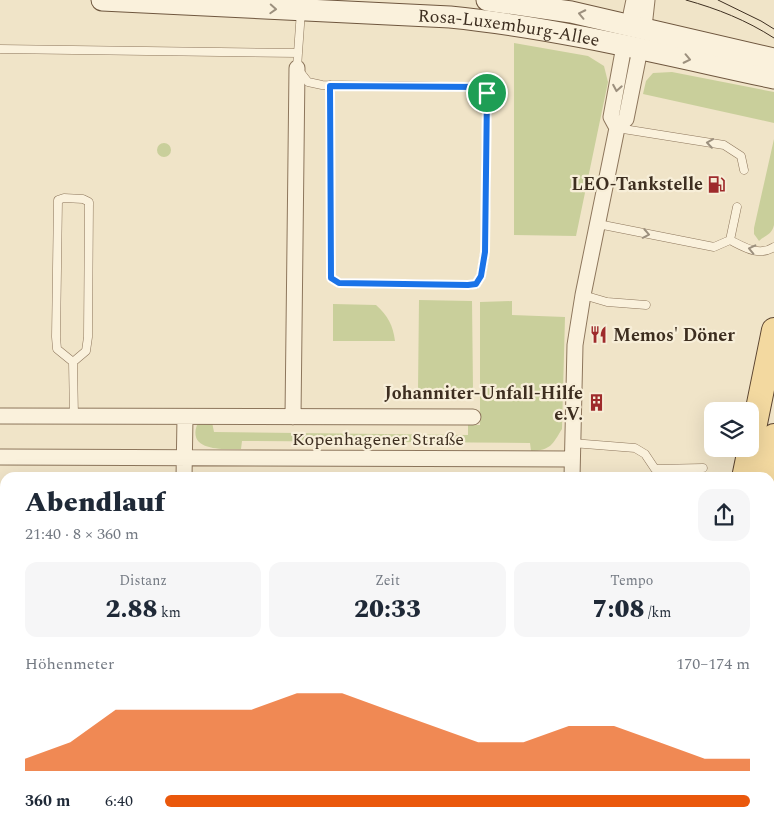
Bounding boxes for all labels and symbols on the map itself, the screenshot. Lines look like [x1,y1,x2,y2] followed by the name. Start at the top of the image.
[417,2,602,54] street label: Rosa-Luxemburg-Allee
[270,4,278,15] one-way arrow
[577,9,586,20] one-way arrow
[683,54,692,64] one-way arrow
[466,72,508,114] pin
[612,83,622,92] one-way arrow
[706,138,714,148] one-way arrow
[571,171,703,198] place label: LEO-Tankstelle
[707,174,727,194] fuel station icon: LEO-Tankstelle
[642,228,651,239] one-way arrow
[748,244,756,255] one-way arrow
[613,322,735,349] place label: Memos' Döner
[589,325,609,345] restaurant icon: Memos' Döner
[384,380,583,428] place label: Johanniter-Unfall-Hilfe e.V.
[587,393,607,413] building icon: Johanniter-Unfall-Hilfe e.V.
[292,426,464,453] street label: Kopenhagener Straße

